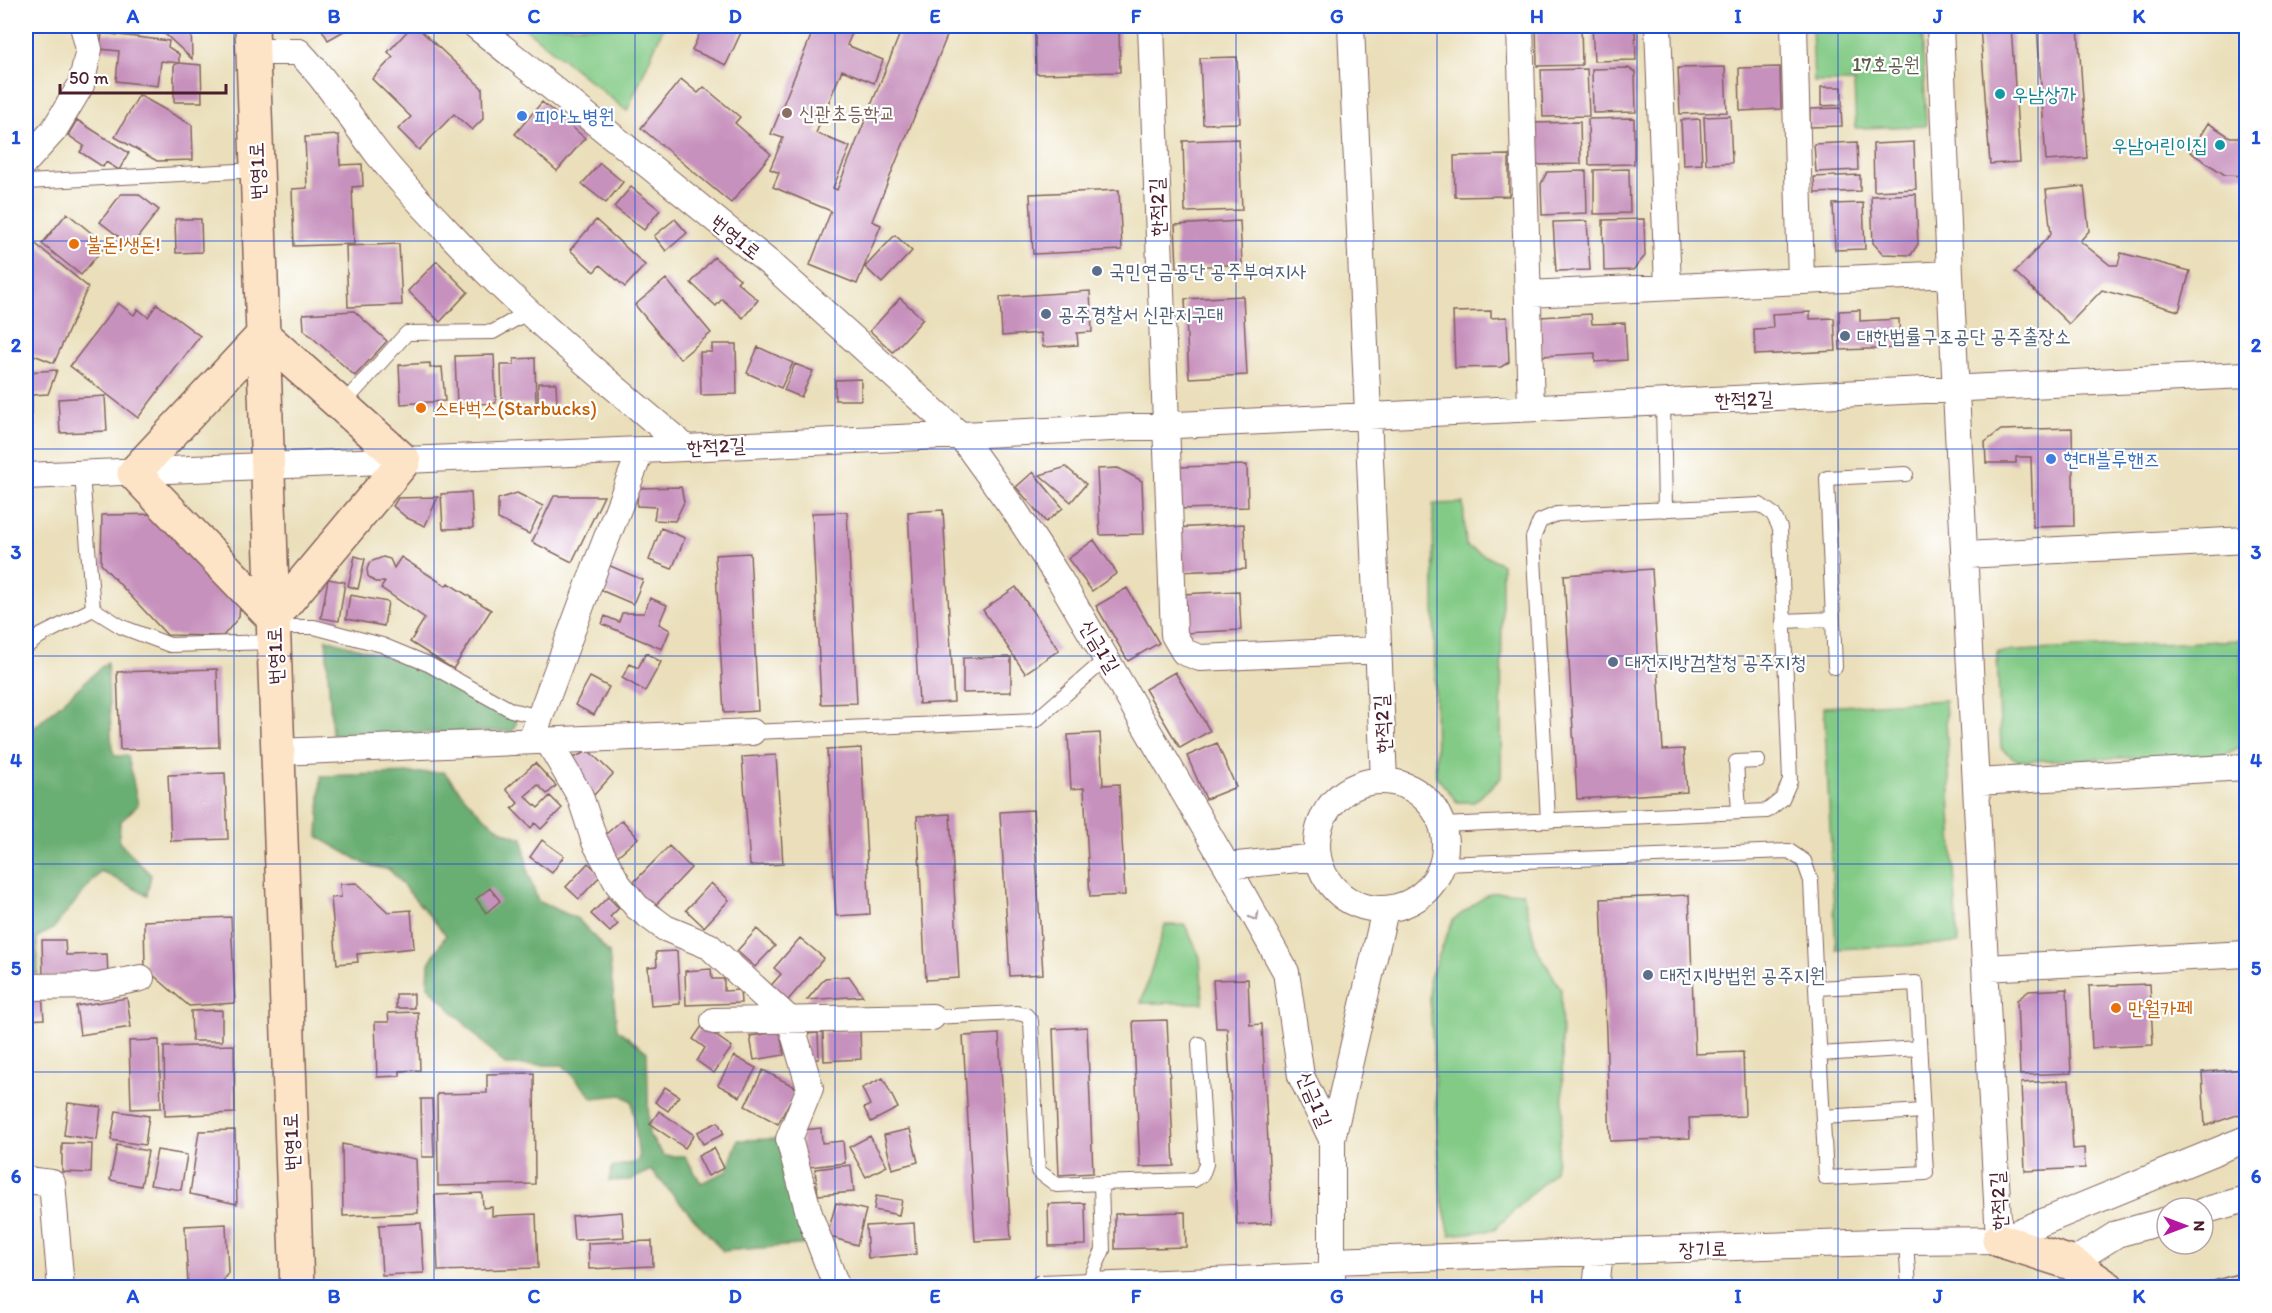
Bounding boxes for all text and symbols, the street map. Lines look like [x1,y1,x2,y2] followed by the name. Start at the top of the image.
[126,4,140,28] text: A
[328,4,341,28] text: B
[528,4,541,28] text: C
[728,4,742,28] text: D
[929,4,941,28] text: E
[1131,4,1142,28] text: F
[1330,4,1344,28] text: G
[1530,4,1544,28] text: H
[1734,4,1742,28] text: I
[1932,4,1943,28] text: J
[2133,4,2147,28] text: K
[1852,52,1920,76] park label: 17호공원
[60,57,226,95] scale bar
[69,67,109,89] text: 50 m
[2012,82,2076,106] place label: 우남상가
[1993,87,2007,101] marker: 우남상가
[799,101,896,125] place label: 신관초등학교
[534,104,614,128] place label: 피아노병원
[780,106,794,120] marker: 신관초등학교
[515,109,529,123] marker: 피아노병원
[11,125,21,149] text: 1
[2251,125,2261,149] text: 1
[2111,133,2208,157] place label: 우남어린이집
[2213,138,2227,152] marker: 우남어린이집
[244,142,270,200] street label: 번영1로
[1144,177,1170,237] street label: 한적2길
[706,210,766,264] street label: 번영1로
[86,232,160,256] place label: 불돈!생돈!
[67,237,81,251] marker: 불돈!생돈!
[1109,259,1307,283] place label: 국민연금공단 공주부여지사
[1090,264,1104,278] marker: 국민연금공단 공주부여지사
[1058,302,1223,326] place label: 공주경찰서 신관지구대
[1039,307,1053,321] marker: 공주경찰서 신관지구대
[1857,324,2071,348] place label: 대한법률구조공단 공주출장소
[1838,329,1852,343] marker: 대한법률구조공단 공주출장소
[11,333,22,357] text: 2
[2251,333,2262,357] text: 2
[1714,386,1774,412] street label: 한적2길
[433,396,597,420] place label: 스타벅스(Starbucks)
[414,401,428,415] marker: 스타벅스(Starbucks)
[686,432,746,460] street label: 한적2길
[2063,447,2160,471] place label: 현대블루핸즈
[2044,452,2058,466] marker: 현대블루핸즈
[11,540,22,564] text: 3
[2251,540,2262,564] text: 3
[1075,615,1125,677] street label: 신금1길
[262,627,288,685] street label: 번영1로
[1625,650,1807,674] place label: 대전지방검찰청 공주지청
[1606,655,1620,669] marker: 대전지방검찰청 공주지청
[1368,694,1396,754] street label: 한적2길
[10,748,22,772] text: 4
[2250,748,2262,772] text: 4
[1248,911,1260,921] one-way arrow
[11,956,22,980] text: 5
[2251,956,2262,980] text: 5
[1660,963,1825,987] place label: 대전지방법원 공주지원
[1641,968,1655,982] marker: 대전지방법원 공주지원
[2128,996,2192,1020] place label: 만월카페
[2109,1001,2123,1015] marker: 만월카페
[1293,1068,1337,1130] street label: 신금1길
[278,1113,304,1171] street label: 번영1로
[11,1164,22,1188] text: 6
[2251,1164,2262,1188] text: 6
[1984,1171,2012,1231] street label: 한적2길
[2155,1196,2215,1256] north arrow
[2190,1221,2209,1231] text: N
[1678,1236,1728,1262] street label: 장기로
[126,1284,140,1308] text: A
[328,1284,341,1308] text: B
[528,1284,541,1308] text: C
[728,1284,742,1308] text: D
[929,1284,941,1308] text: E
[1131,1284,1142,1308] text: F
[1330,1284,1344,1308] text: G
[1530,1284,1544,1308] text: H
[1734,1284,1742,1308] text: I
[1932,1284,1943,1308] text: J
[2133,1284,2147,1308] text: K

